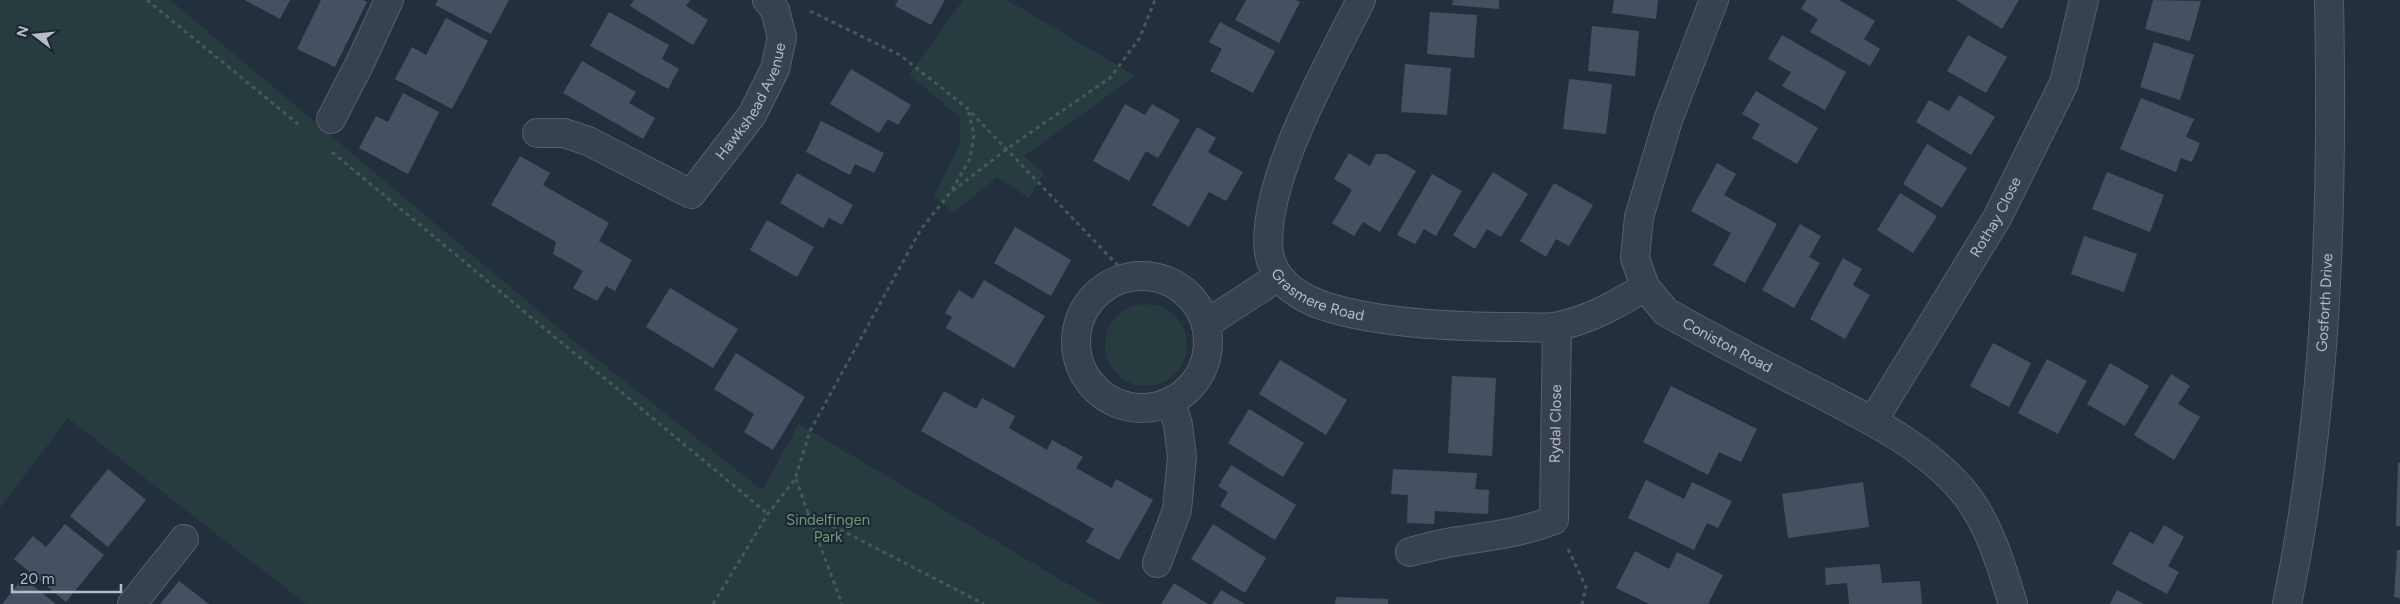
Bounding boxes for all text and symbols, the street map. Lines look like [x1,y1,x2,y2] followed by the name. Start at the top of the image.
[10,10,60,60] north arrow
[13,24,33,39] text: N
[712,41,790,163] street label: Hawkshead Avenue
[1966,174,2025,261] street label: Rothay Close
[2313,253,2336,353] street label: Gosforth Drive
[1267,265,1366,325] street label: Grasmere Road
[1679,314,1775,376] street label: Coniston Road
[1546,384,1565,463] street label: Rydal Close
[786,511,870,546] park label: Sindelfingen Park
[12,562,121,594] scale bar
[20,570,54,588] text: 20 m

